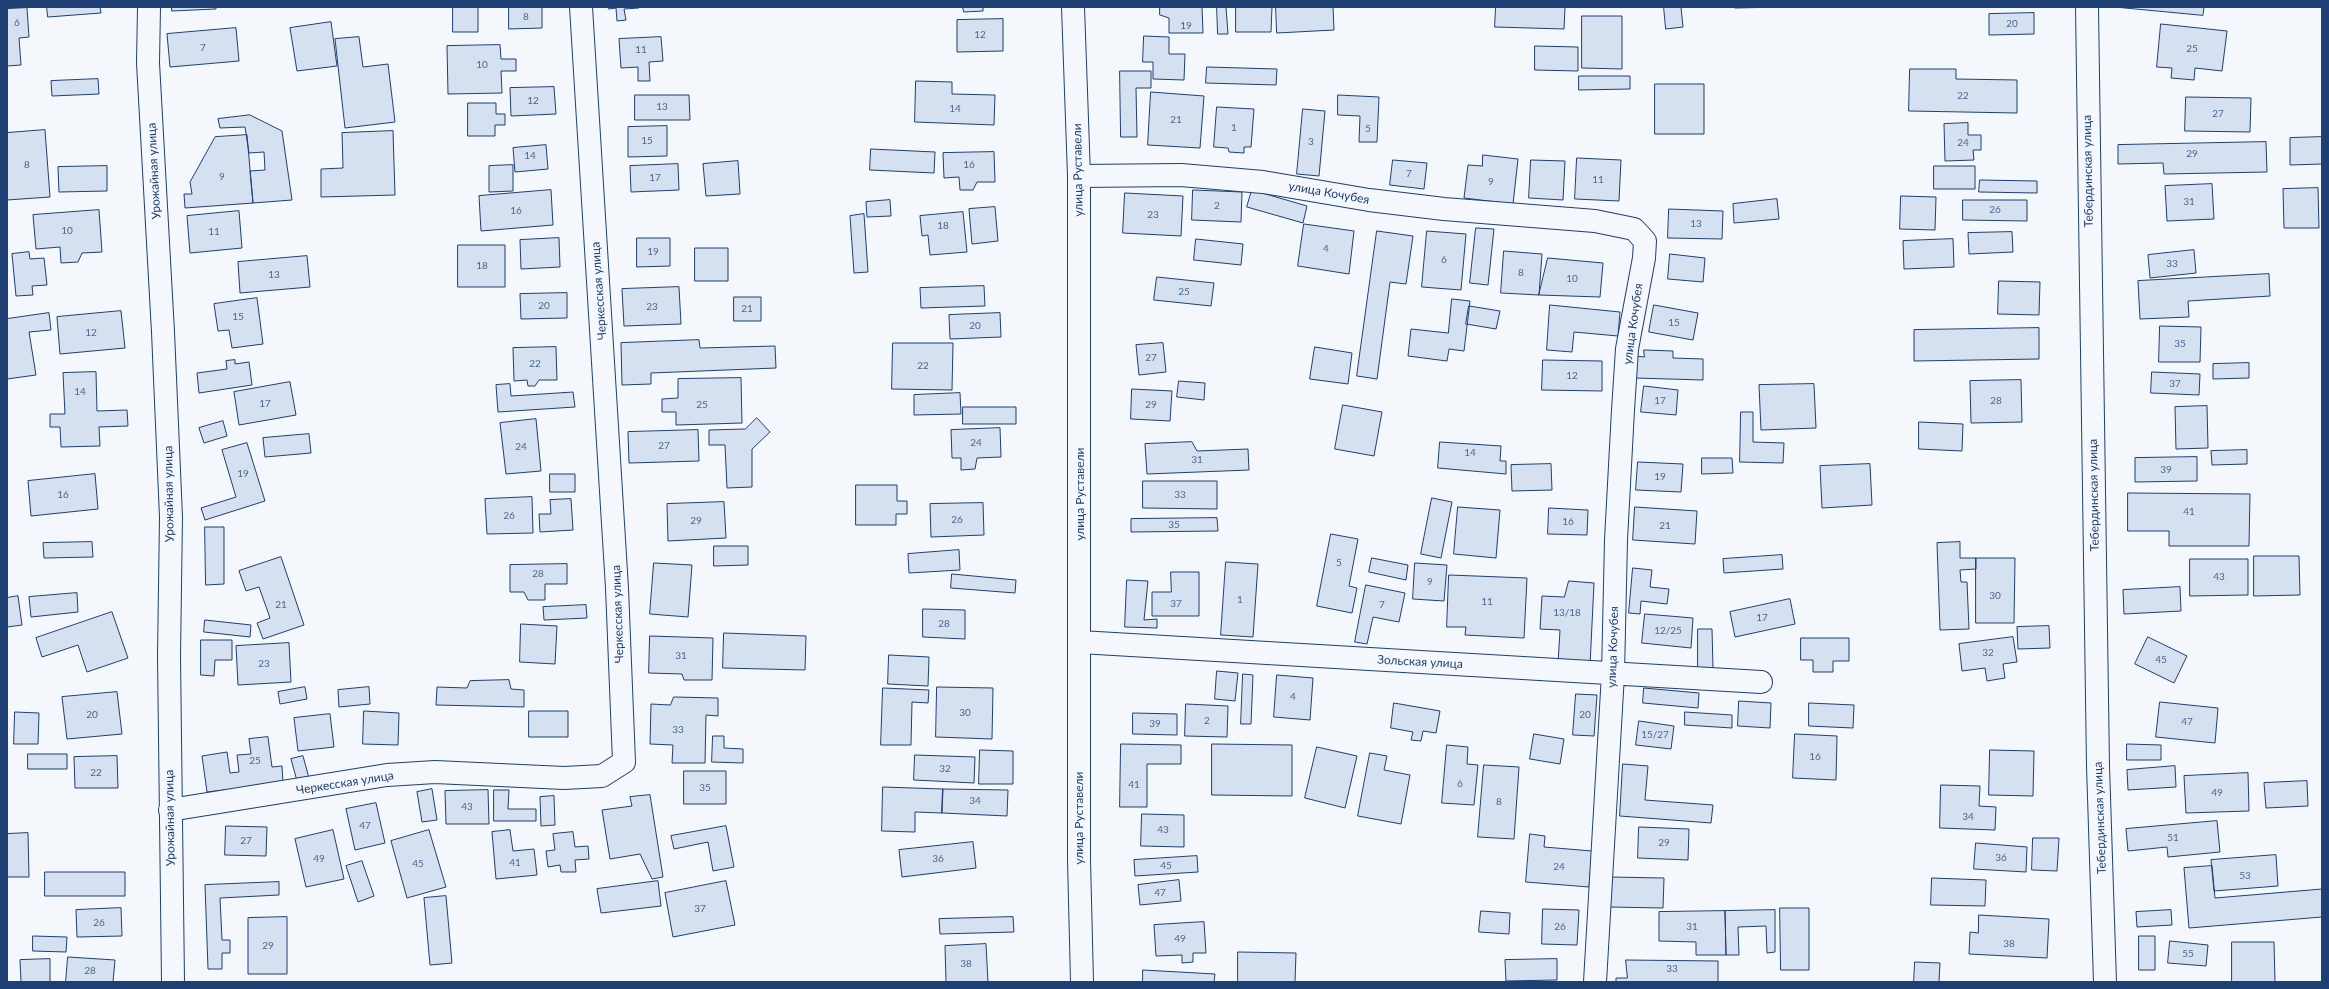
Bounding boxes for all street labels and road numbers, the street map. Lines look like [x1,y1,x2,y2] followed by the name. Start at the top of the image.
[2080,115,2096,227] street label: Тебердинская улица
[144,122,164,220] street label: Урожайная улица
[1070,123,1086,217] street label: улица Руставели
[1287,179,1371,207] street label: улица Кочубея
[588,241,610,341] street label: Черкесская улица
[1620,282,1646,366] street label: улица Кочубея
[2086,439,2102,551] street label: Тебердинская улица
[161,445,177,543] street label: Урожайная улица
[1073,448,1087,540] street label: улица Руставели
[609,565,627,663] street label: Черкесская улица
[1604,606,1622,688] street label: улица Кочубея
[1377,653,1463,671] street label: Зольская улица
[2091,762,2109,874] street label: Тебердинская улица
[295,768,395,798] street label: Черкесская улица
[162,769,178,867] street label: Урожайная улица
[1072,772,1086,864] street label: улица Руставели

